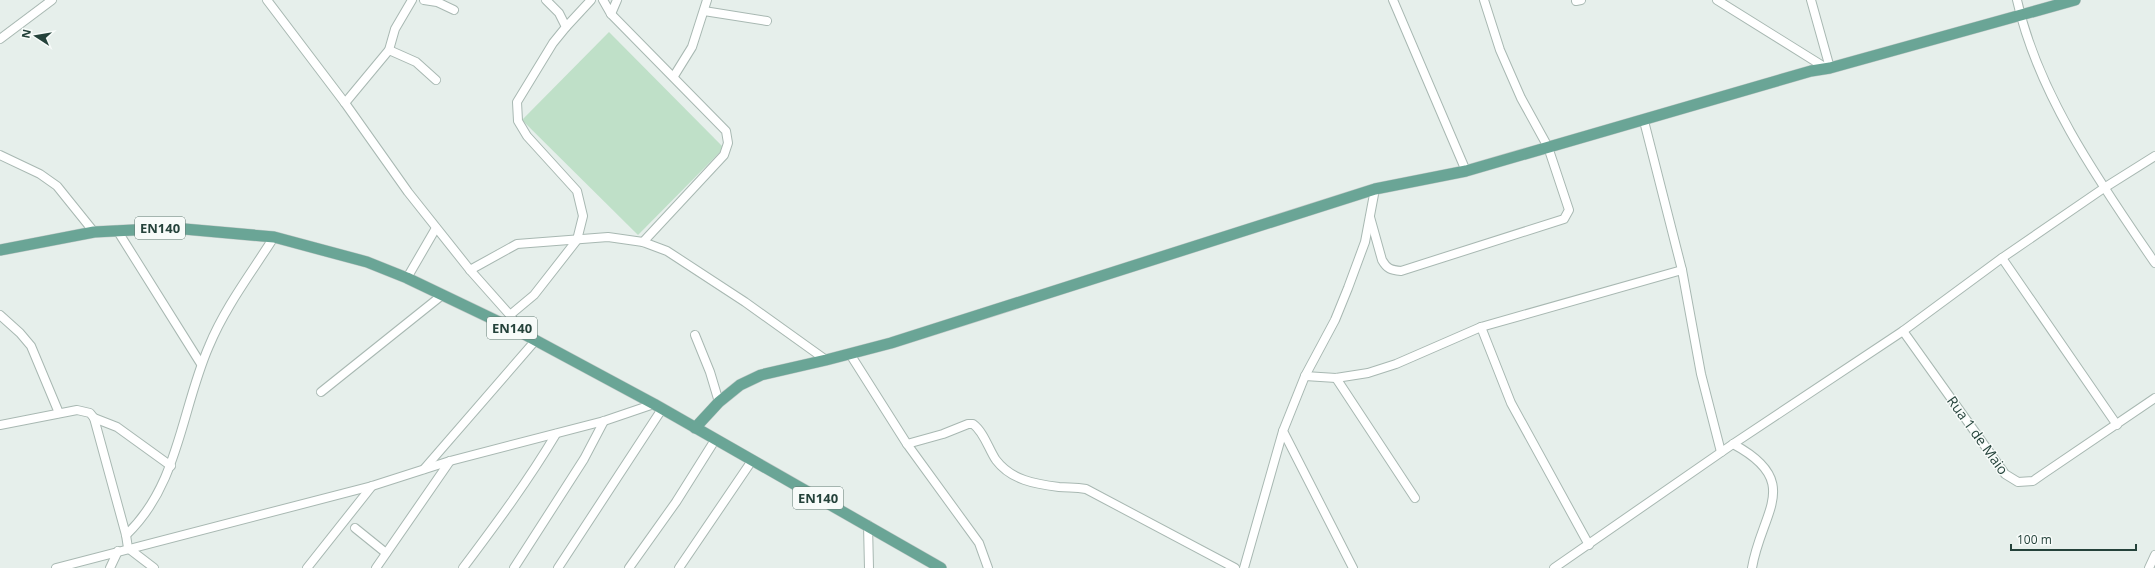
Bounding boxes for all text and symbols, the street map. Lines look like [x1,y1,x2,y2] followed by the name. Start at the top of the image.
[16,16,56,56] north arrow
[17,28,34,40] text: N
[135,217,185,239] road number: EN140
[487,317,537,339] road number: EN140
[1943,392,2013,478] street label: Rua 1 de Maio
[793,487,843,509] road number: EN140
[2011,526,2136,552] scale bar
[2017,531,2052,548] text: 100 m

